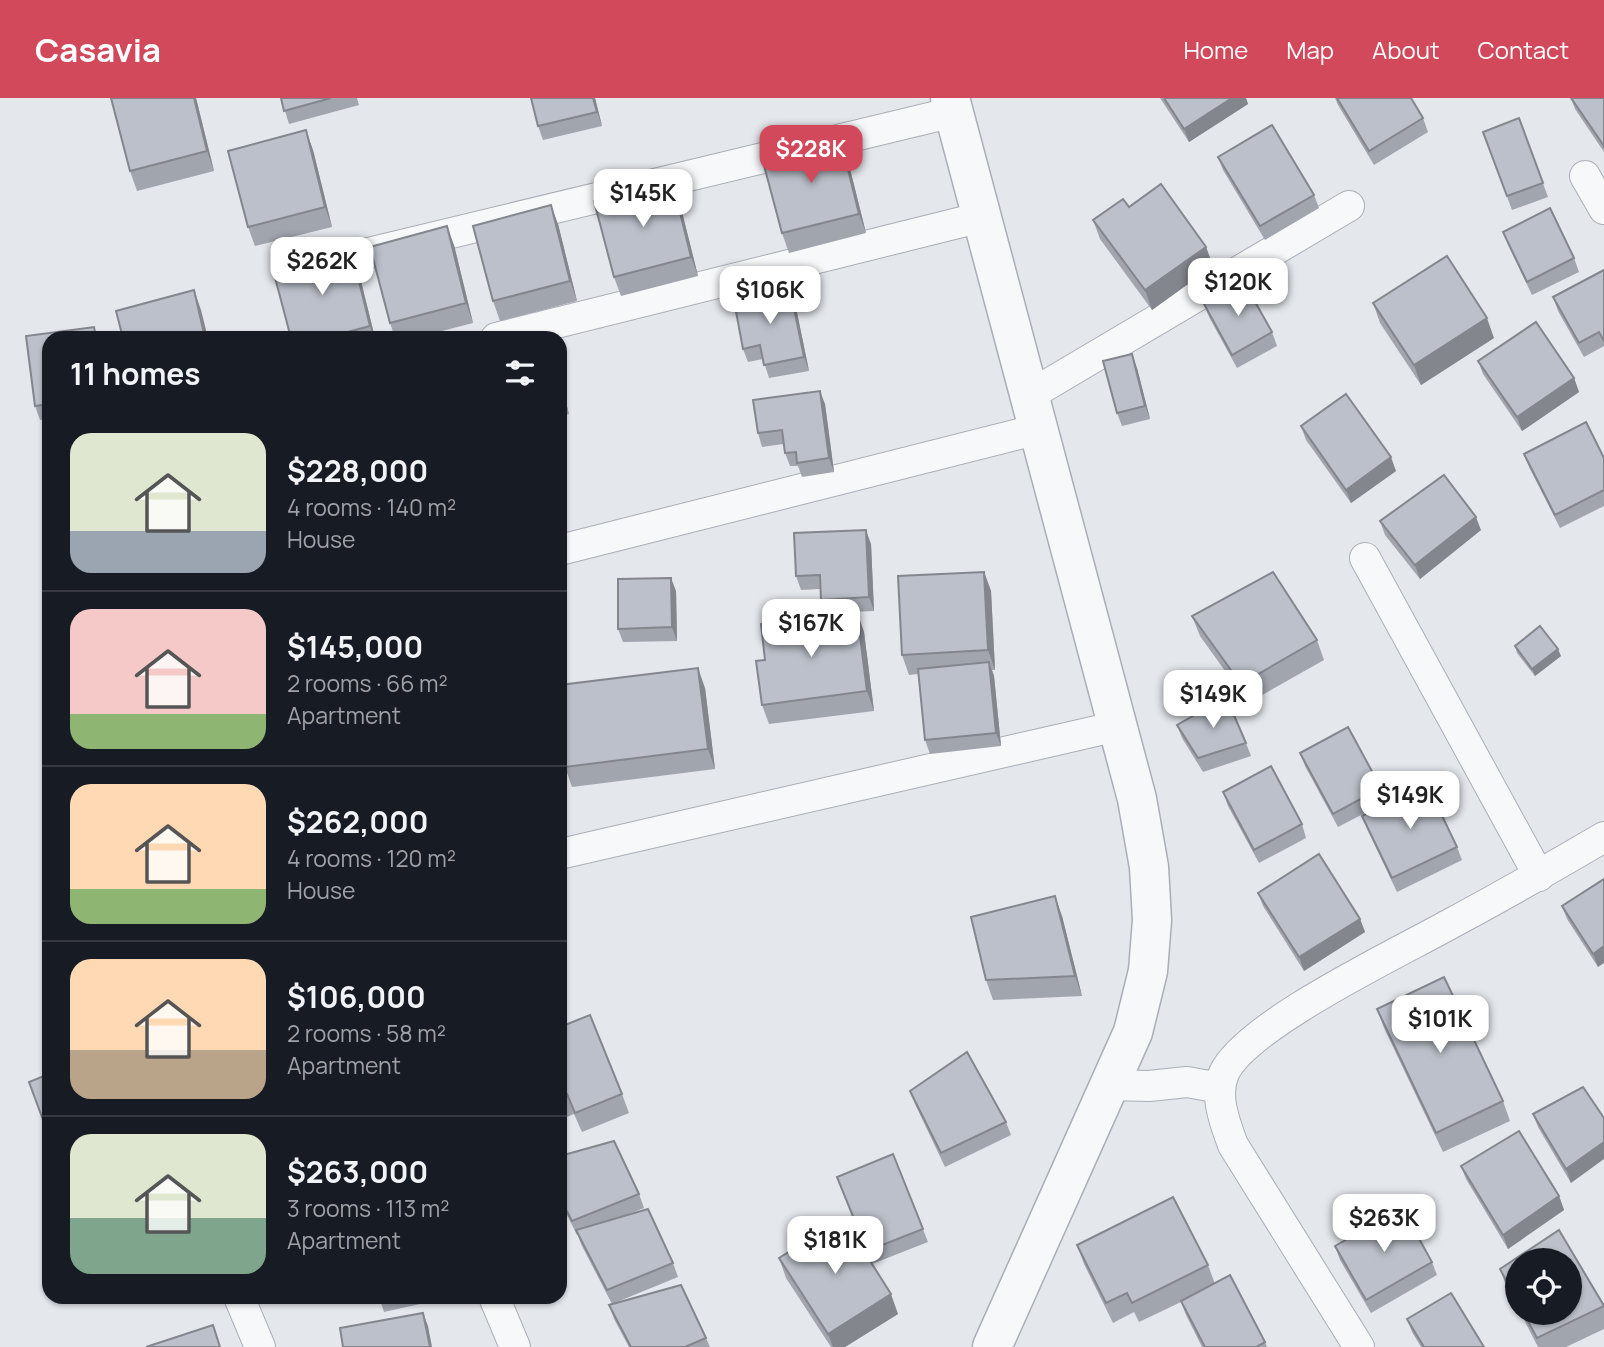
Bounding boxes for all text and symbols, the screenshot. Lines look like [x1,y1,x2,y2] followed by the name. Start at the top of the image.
[35,27,161,72] text: Casavia
[1183,33,1248,66] text: Home
[1286,33,1334,66] text: Map
[1372,33,1440,66] text: About
[1478,33,1569,66] text: Contact
[762,126,860,185] pin: $228K
[776,132,846,164] text: $228K
[594,170,692,229] pin: $145K
[610,176,676,208] text: $145K
[273,238,371,297] pin: $262K
[286,244,358,276] text: $262K
[1189,258,1287,318] pin: $120K
[1204,265,1272,297] text: $120K
[721,266,819,326] pin: $106K
[736,273,804,305] text: $106K
[70,353,201,394] text: 11 homes
[501,354,539,392] icon: filters
[287,450,428,491] text: $228,000
[126,461,210,545] icon: home
[287,491,456,523] text: 4 rooms · 140 m²
[287,523,356,555] text: House
[762,600,860,659] pin: $167K
[778,606,844,638] text: $167K
[287,626,423,667] text: $145,000
[126,637,210,721] icon: home
[287,667,448,699] text: 2 rooms · 66 m²
[1164,670,1262,730] pin: $149K
[1179,677,1247,709] text: $149K
[287,699,401,731] text: Apartment
[1361,772,1459,831] pin: $149K
[1376,778,1444,810] text: $149K
[287,801,429,842] text: $262,000
[126,812,210,896] icon: home
[287,842,456,874] text: 4 rooms · 120 m²
[287,874,356,906] text: House
[287,976,426,1017] text: $106,000
[126,987,210,1071] icon: home
[1391,996,1489,1055] pin: $101K
[1408,1002,1472,1034] text: $101K
[287,1017,446,1049] text: 2 rooms · 58 m²
[287,1049,401,1081] text: Apartment
[287,1151,428,1192] text: $263,000
[126,1162,210,1246] icon: home
[287,1192,450,1224] text: 3 rooms · 113 m²
[1335,1194,1433,1254] pin: $263K
[1349,1201,1419,1233] text: $263K
[786,1216,884,1276] pin: $181K
[803,1223,867,1255] text: $181K
[287,1224,401,1256] text: Apartment
[1505,1248,1582,1325] map controls
[1505,1248,1582,1325] button: locate

